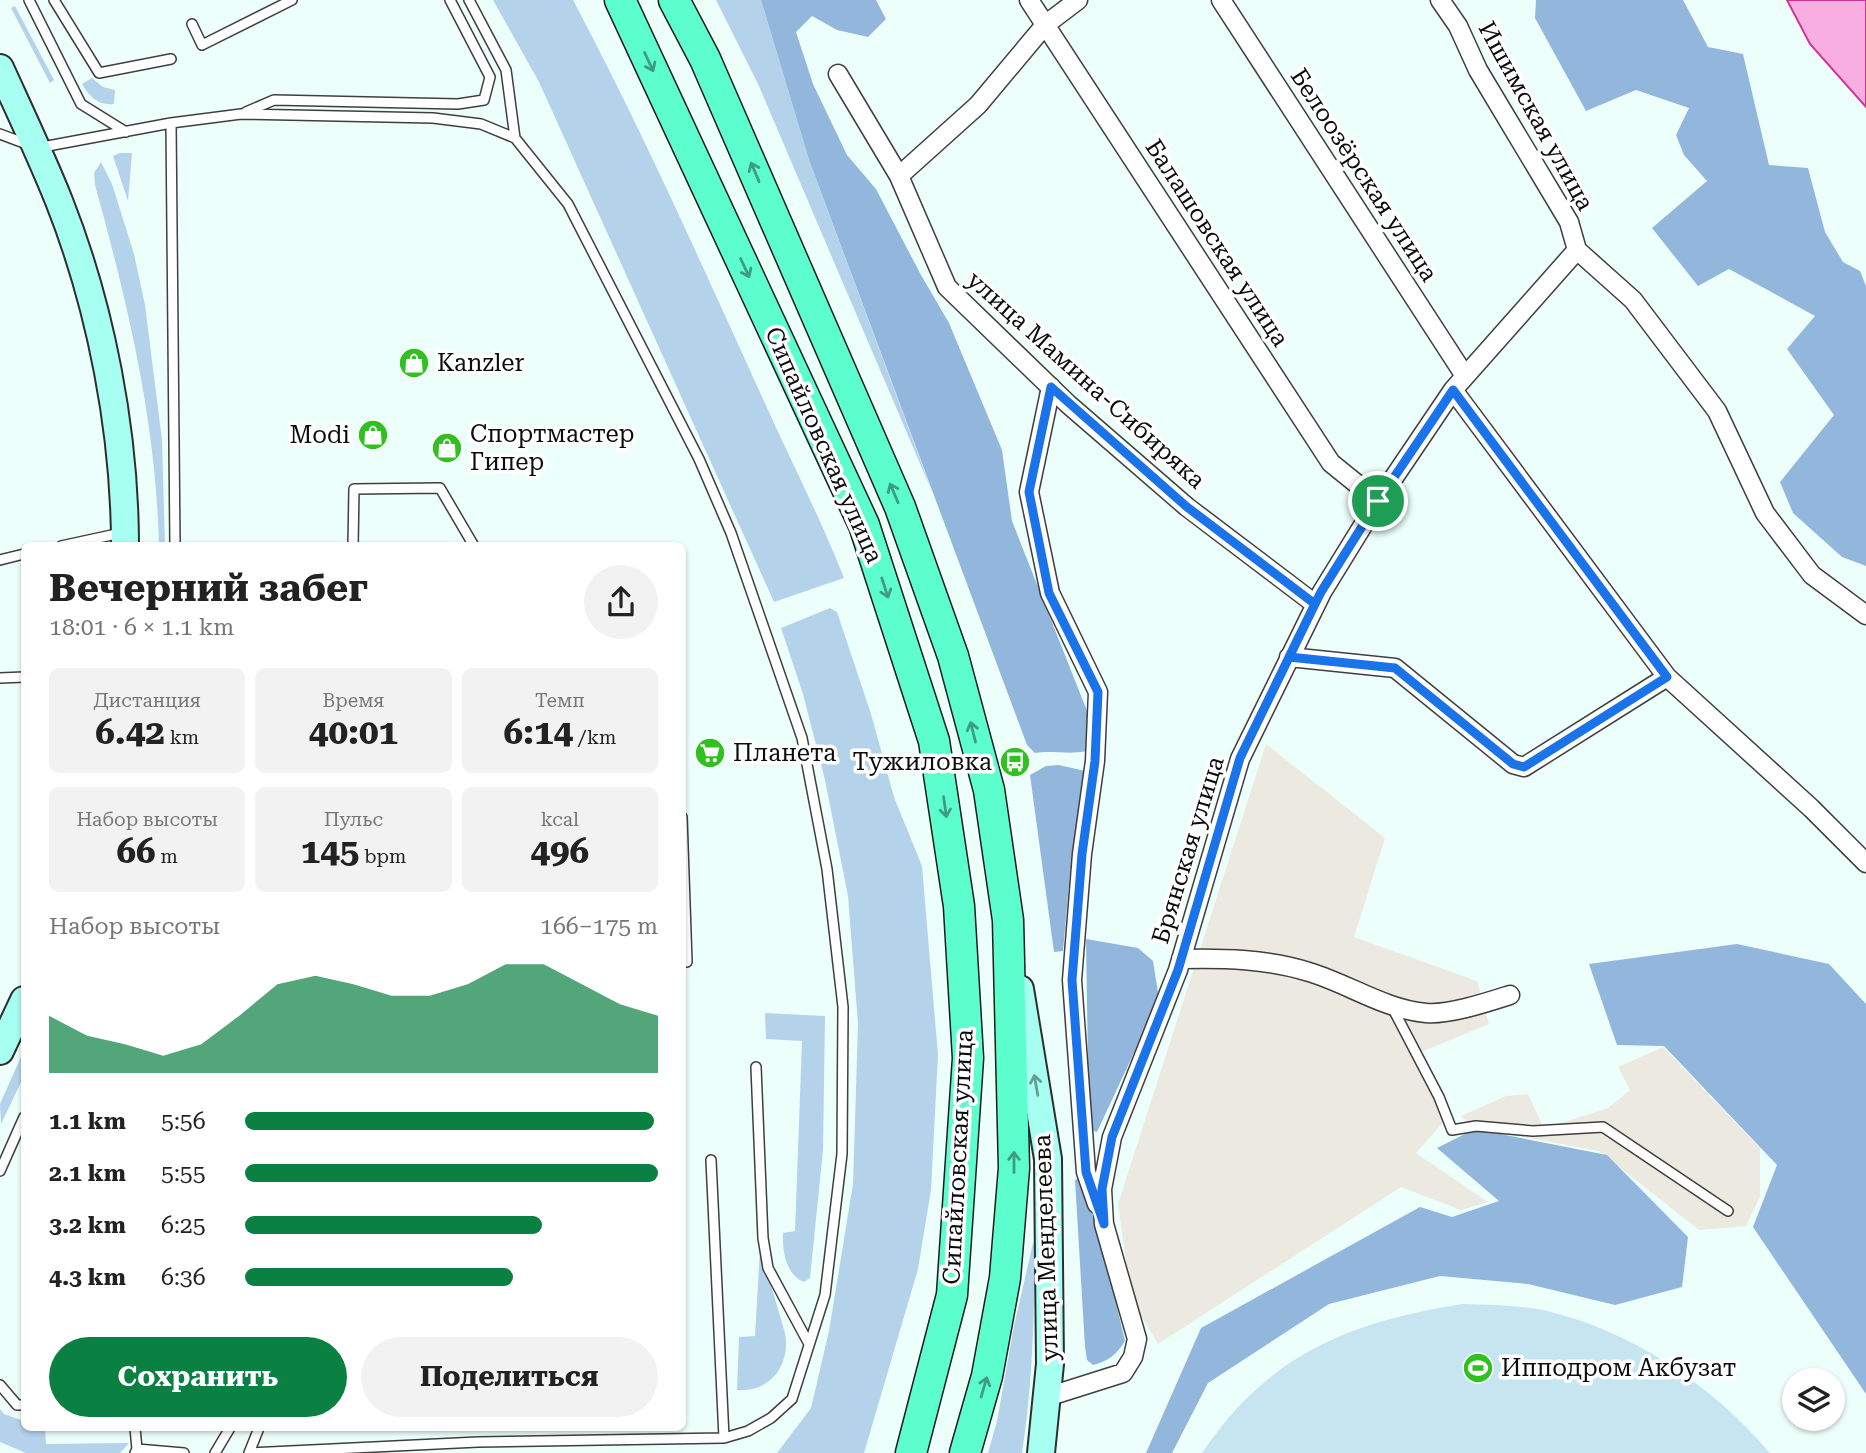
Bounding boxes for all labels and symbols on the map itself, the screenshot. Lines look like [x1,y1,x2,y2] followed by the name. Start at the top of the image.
[1472,17,1600,215] street label: Ишимская улица
[642,51,656,72] one-way arrow
[1285,63,1443,287] street label: Белоозёрская улица
[1140,134,1294,352] street label: Балашовская улица
[747,162,760,184] one-way arrow
[739,257,752,278] one-way arrow
[961,266,1211,494] street label: улица Мамина-Сибиряка
[759,323,889,567] street label: Сипайловская улица
[397,346,431,380] shop icon: Kanzler
[437,349,524,377] place label: Kanzler
[356,418,390,452] shop icon: Modi
[470,420,634,476] place label: Спортмастер Гипер
[290,421,350,449] place label: Modi
[430,431,464,465] shop icon: Спортмастер Гипер
[1348,471,1408,531] pin
[887,483,900,505] one-way arrow
[880,577,892,599] one-way arrow
[966,721,979,744] one-way arrow
[693,736,727,770] supermarket icon: Планета
[733,739,836,767] place label: Планета
[998,745,1032,779] bus stop icon: Тужиловка
[853,748,992,776] place label: Тужиловка
[1146,753,1230,947] street label: Брянская улица
[939,795,952,818] one-way arrow
[937,1029,979,1285] street label: Сипайловская улица
[1029,1074,1042,1097] one-way arrow
[1028,1134,1064,1362] street label: улица Менделеева
[1007,1151,1021,1174] one-way arrow
[1461,1351,1495,1385] sports icon: Ипподром Акбузат
[1501,1354,1736,1382] place label: Ипподром Акбузат
[978,1376,991,1398] one-way arrow

